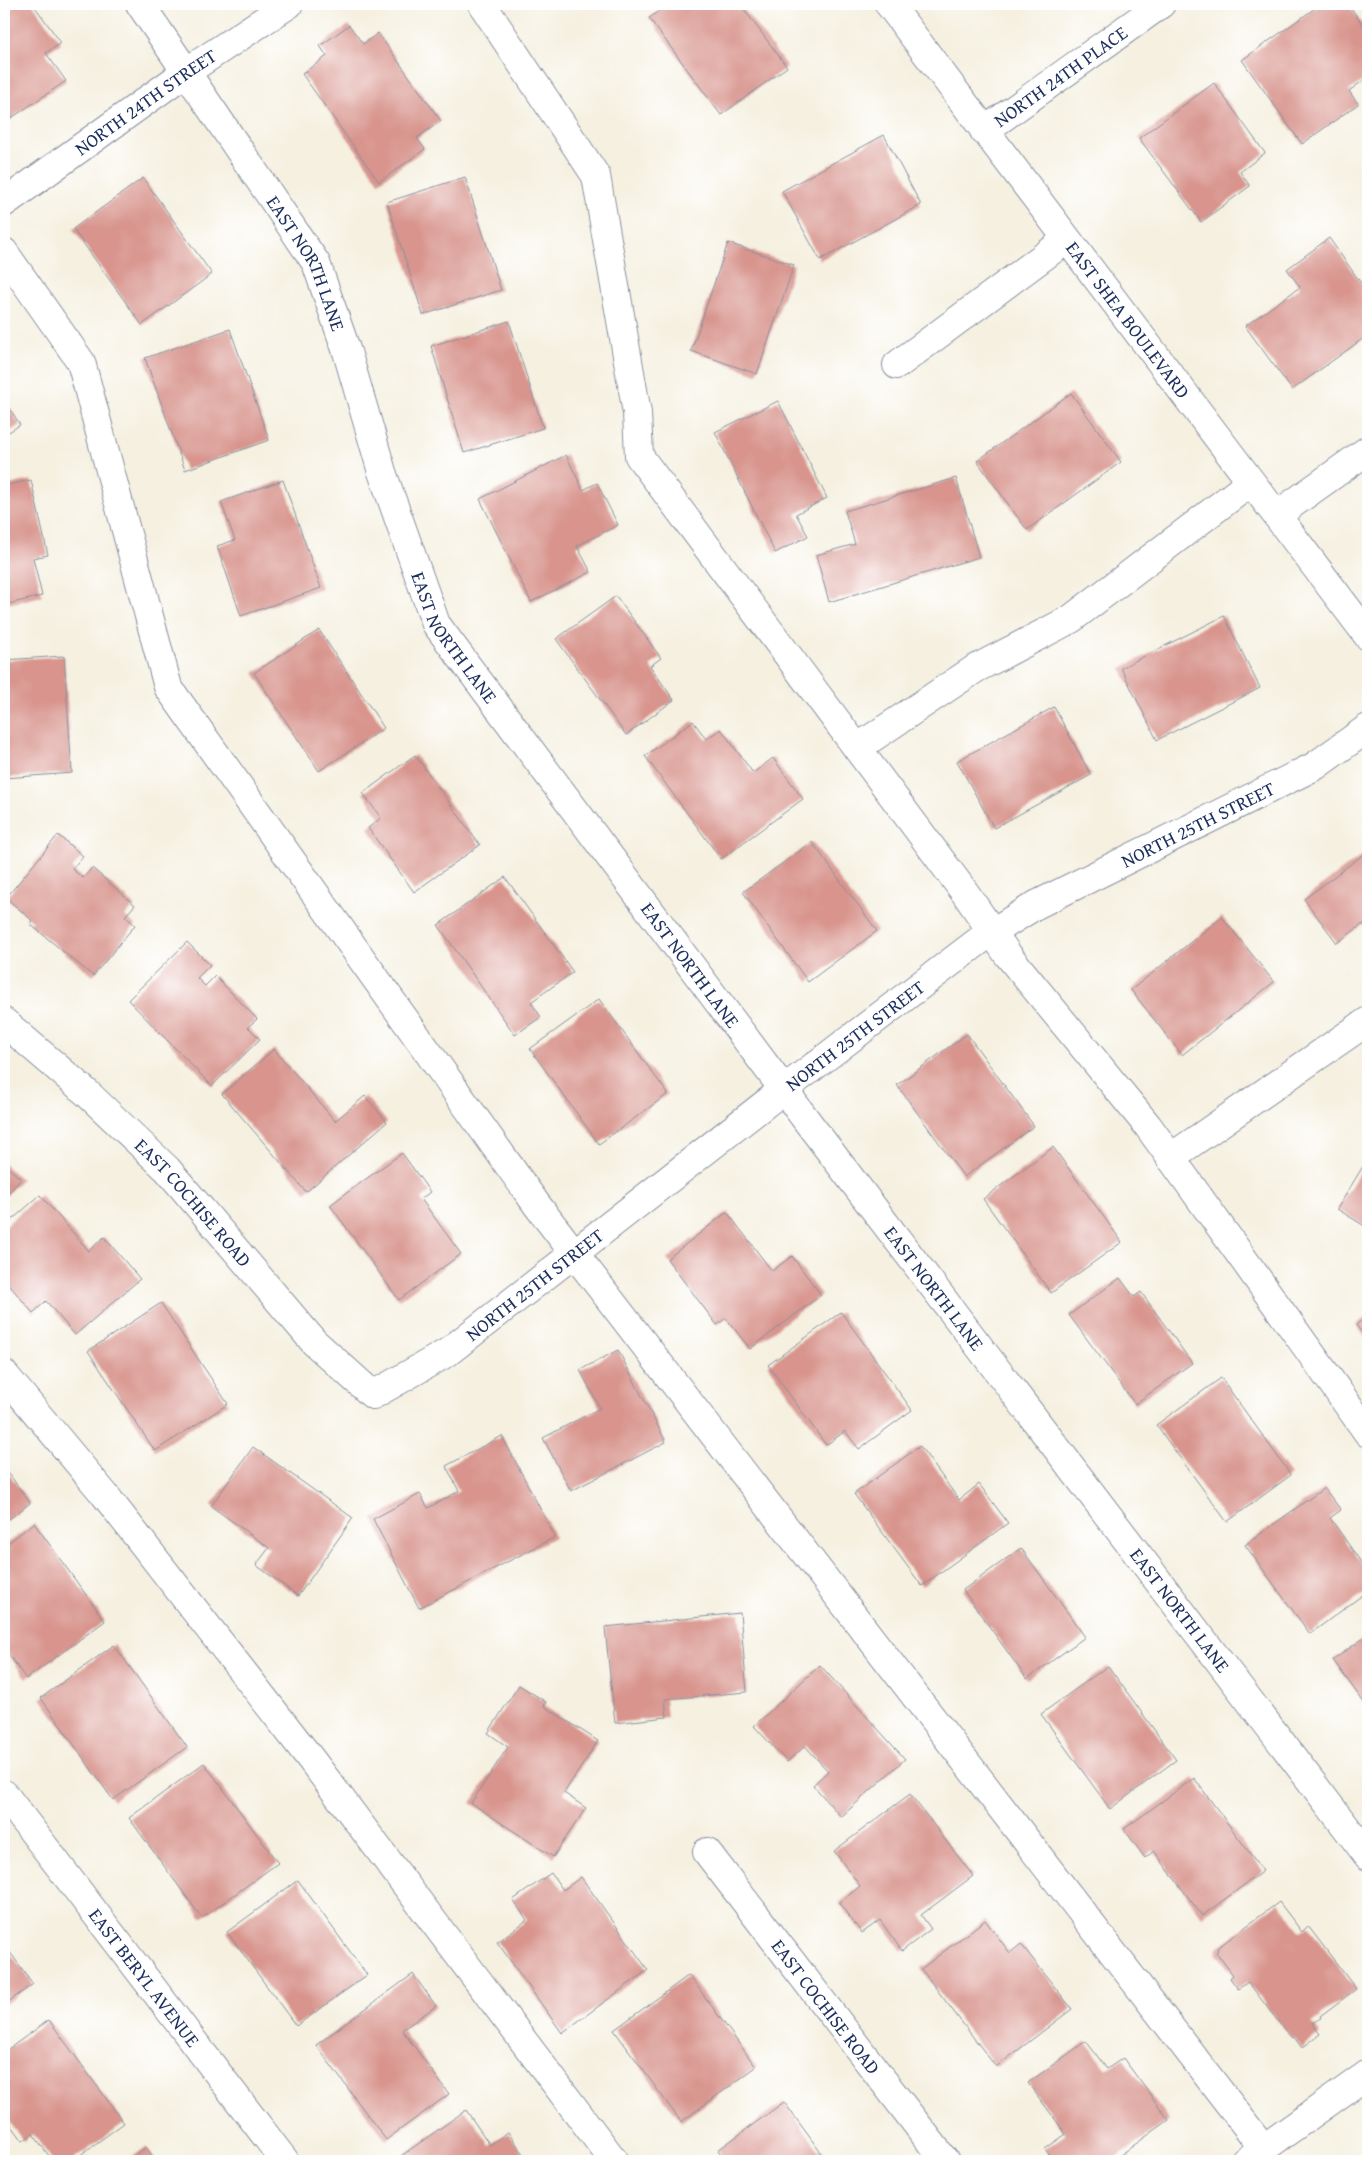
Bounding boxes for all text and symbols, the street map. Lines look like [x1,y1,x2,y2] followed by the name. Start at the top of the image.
[988,18,1133,134] street label: NORTH 24TH PLACE
[69,41,222,162] street label: NORTH 24TH STREET
[260,190,353,335] street label: EAST NORTH LANE
[1059,235,1197,404] street label: EAST SHEA BOULEVARD
[404,568,504,709] street label: EAST NORTH LANE
[1116,774,1280,875] street label: NORTH 25TH STREET
[634,896,747,1034] street label: EAST NORTH LANE
[779,973,931,1097] street label: NORTH 25TH STREET
[129,1132,258,1273] street label: EAST COCHISE ROAD
[878,1220,991,1357] street label: EAST NORTH LANE
[459,1221,610,1347] street label: NORTH 25TH STREET
[1124,1542,1237,1678] street label: EAST NORTH LANE
[82,1902,207,2053] street label: EAST BERYL AVENUE
[765,1933,887,2080] street label: EAST COCHISE ROAD

